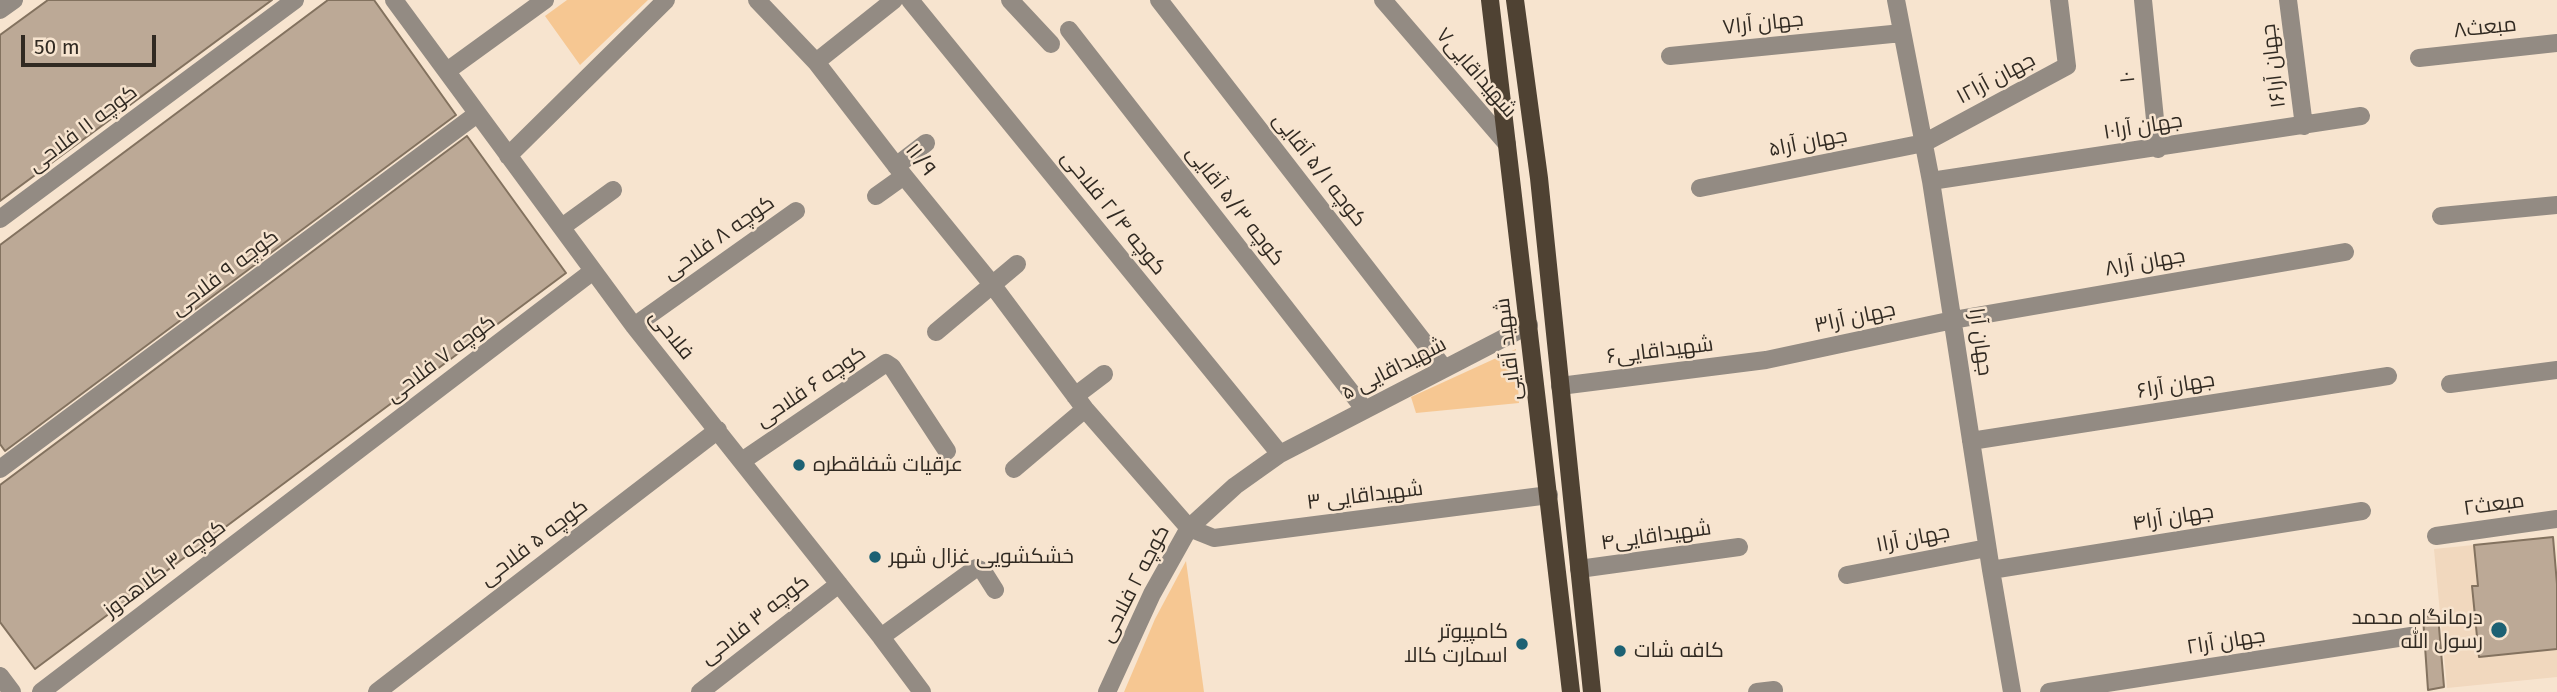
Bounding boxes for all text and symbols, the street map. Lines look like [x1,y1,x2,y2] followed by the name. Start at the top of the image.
[1721,7,1805,41] street label: جهان آرا۷
[2452,12,2518,44] street label: مبعث۸
[24,21,159,65] scale bar
[2256,22,2292,110] street label: جهان آرا۱۶
[1430,23,1522,123] street label: شهیداقایی۷
[34,34,80,60] text: 50 m
[1952,48,2040,110] street label: جهان آرا۱۲
[2115,70,2141,84] street label: ۱۰
[23,80,143,178] street label: کوچه ۱۱ فلاحی
[1267,108,1371,232] street label: کوچه ۵/۱ آقایی
[2102,108,2184,146] street label: جهان آرا۱۰
[1767,123,1849,163] street label: جهان آرا۵
[899,139,941,181] street label: ۱۱/۹
[1180,141,1290,271] street label: کوچه ۵/۳ آقایی
[1055,146,1171,280] street label: کوچه ۲/۴ فلاحی
[658,190,780,286] street label: کوچه ۸ فلاحی
[166,224,284,322] street label: کوچه ۹ فلاحی
[2103,244,2187,282] street label: جهان آرا۸
[1490,296,1528,402] street label: شهید آقایی
[1812,297,1898,339] street label: جهان آرا۳
[643,305,699,365] street label: فلاحی
[1963,307,1997,377] street label: جهان آرا
[381,310,501,408] street label: کوچه ۷ فلاحی
[1337,332,1451,406] street label: ۵ شهیداقایی
[1605,332,1715,370] street label: شهیداقایی۶
[751,341,871,433] street label: کوچه ۶ فلاحی
[2135,367,2217,405] street label: جهان آرا۶
[813,452,963,478] place label: عرقیات شفاقطره
[791,457,807,473] marker: عرقیات شفاقطره
[1305,476,1425,516] street label: ۳ شهیداقایی
[2462,488,2526,522] street label: مبعث۲
[475,494,593,592] street label: کوچه ۵ فلاحی
[2131,499,2215,537] street label: جهان آرا۴
[99,515,231,623] street label: کوچه ۳ کلاهدوز
[1599,516,1713,556] street label: شهیداقایی۴
[1874,520,1952,558] street label: جهان آرا۱
[1095,521,1175,647] street label: کوچه ۲ فلاحی
[889,544,1074,570] place label: خشکشویی غزال شهر
[867,549,883,565] marker: خشکشویی غزال شهر
[695,570,815,670] street label: کوچه ۳ فلاحی
[2352,605,2483,655] place label: درمانگاه محمد رسول الله
[1404,619,1508,669] place label: کامپیوتر اسمارت کالا
[2489,620,2509,640] marker: درمانگاه محمد رسول الله
[2185,623,2267,661] street label: جهان آرا۲
[1514,636,1530,652] marker: کامپیوتر اسمارت کالا
[1634,638,1724,664] place label: کافه شات
[1612,643,1628,659] marker: کافه شات

